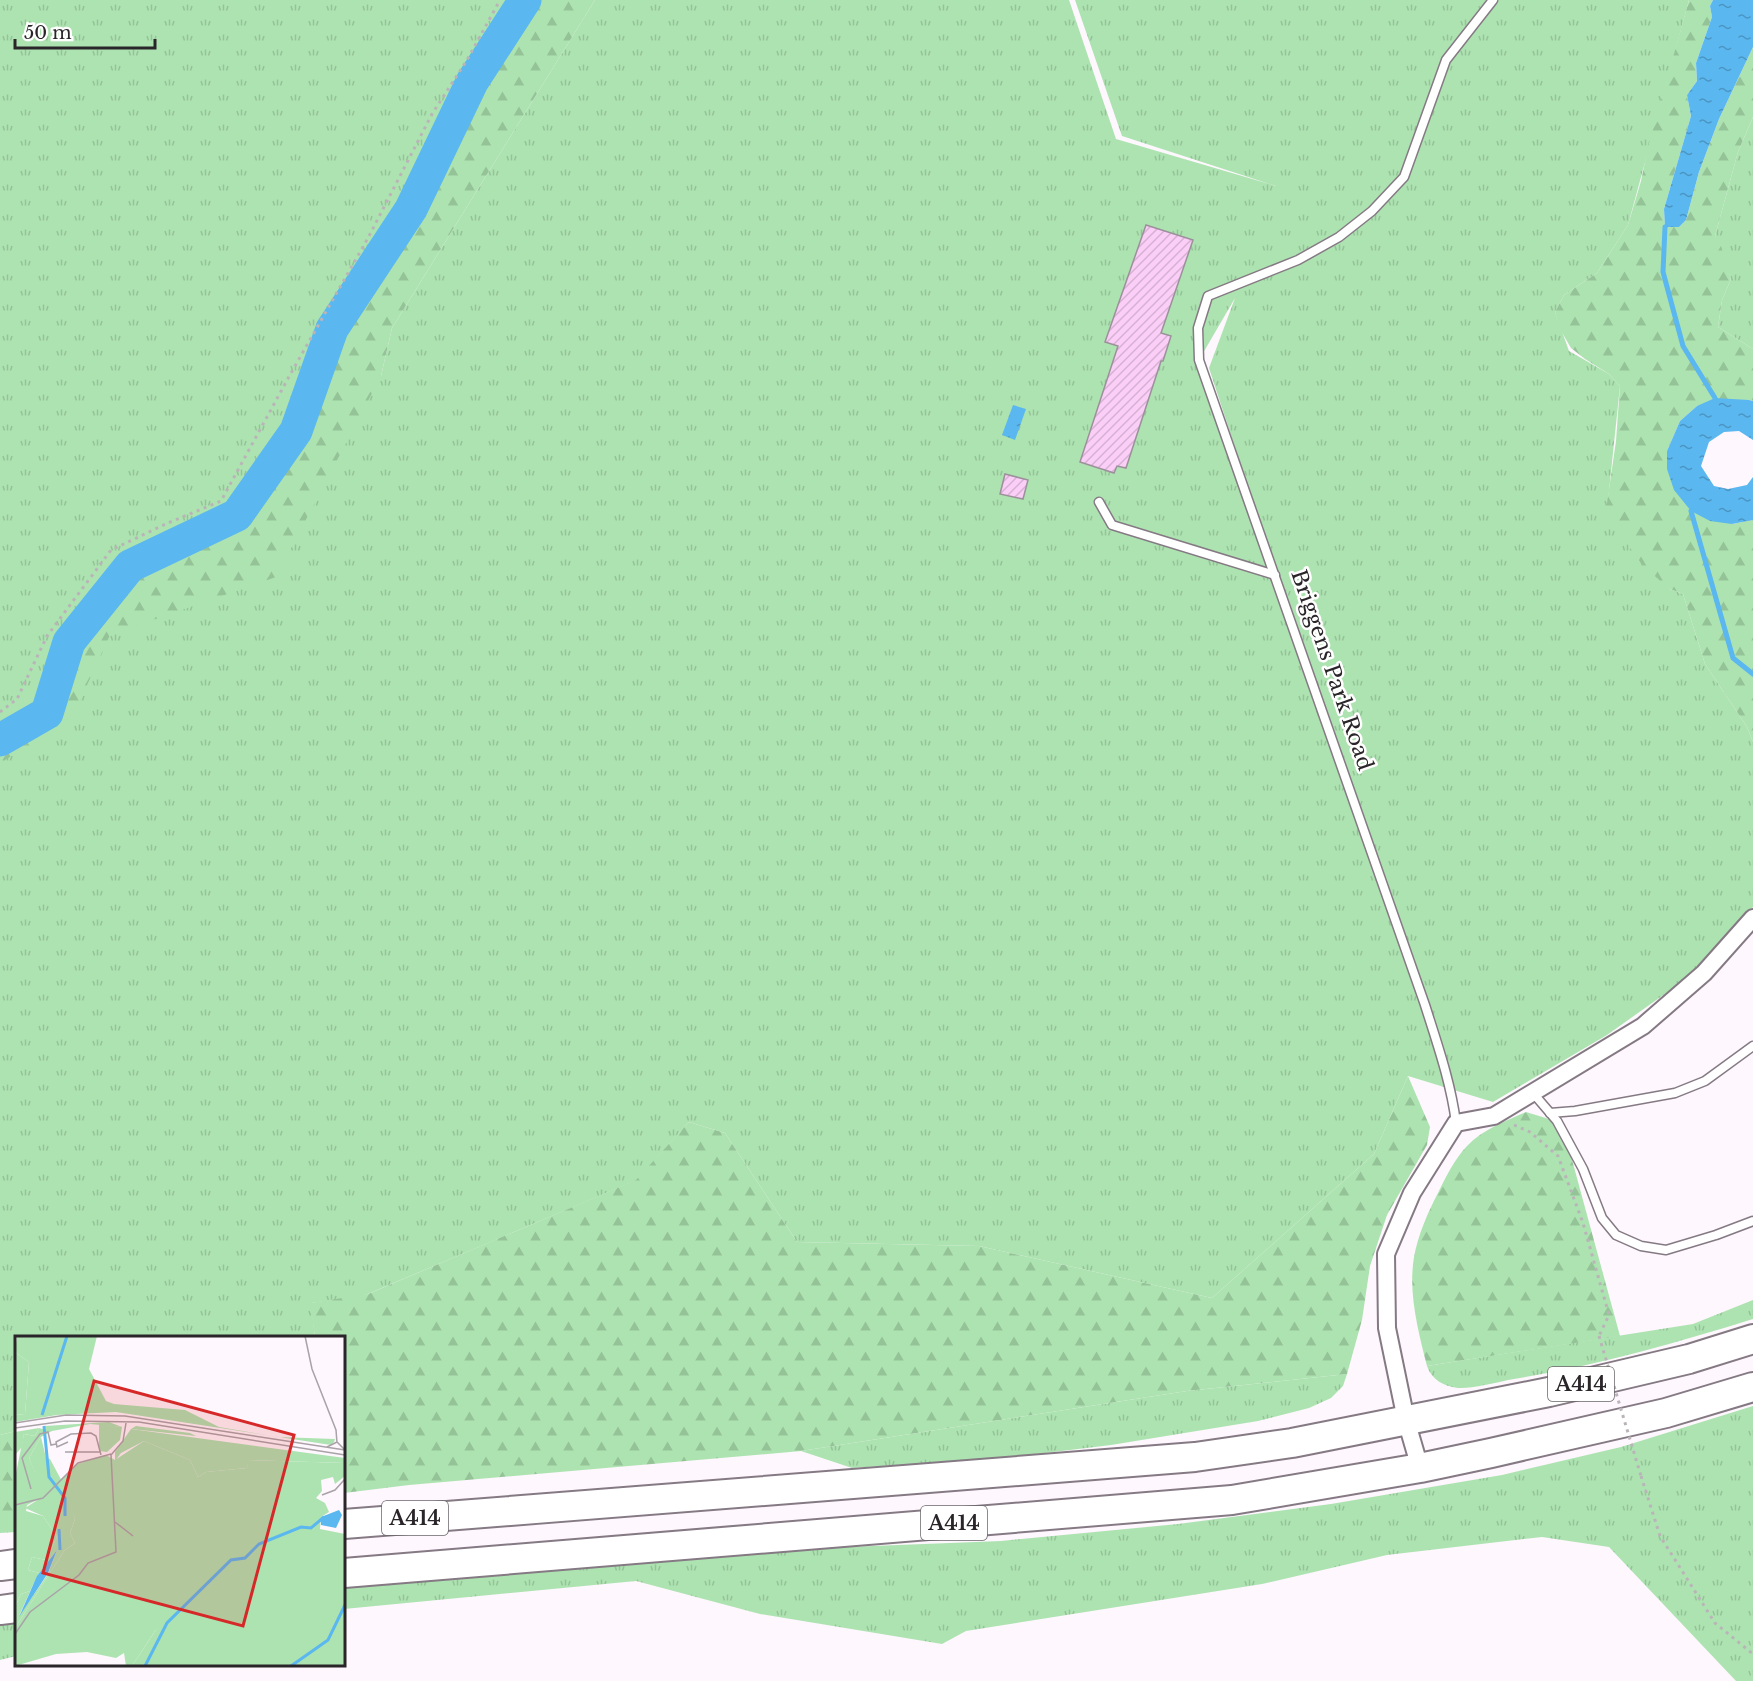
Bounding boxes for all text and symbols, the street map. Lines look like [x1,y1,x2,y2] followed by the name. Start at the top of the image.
[15,12,154,50] scale bar
[24,22,72,44] text: 50 m
[1285,566,1379,774] street label: Briggens Park Road
[15,1336,345,1666] inset map
[1548,1367,1614,1401] road number: A414
[382,1501,448,1535] road number: A414
[921,1506,987,1540] road number: A414

